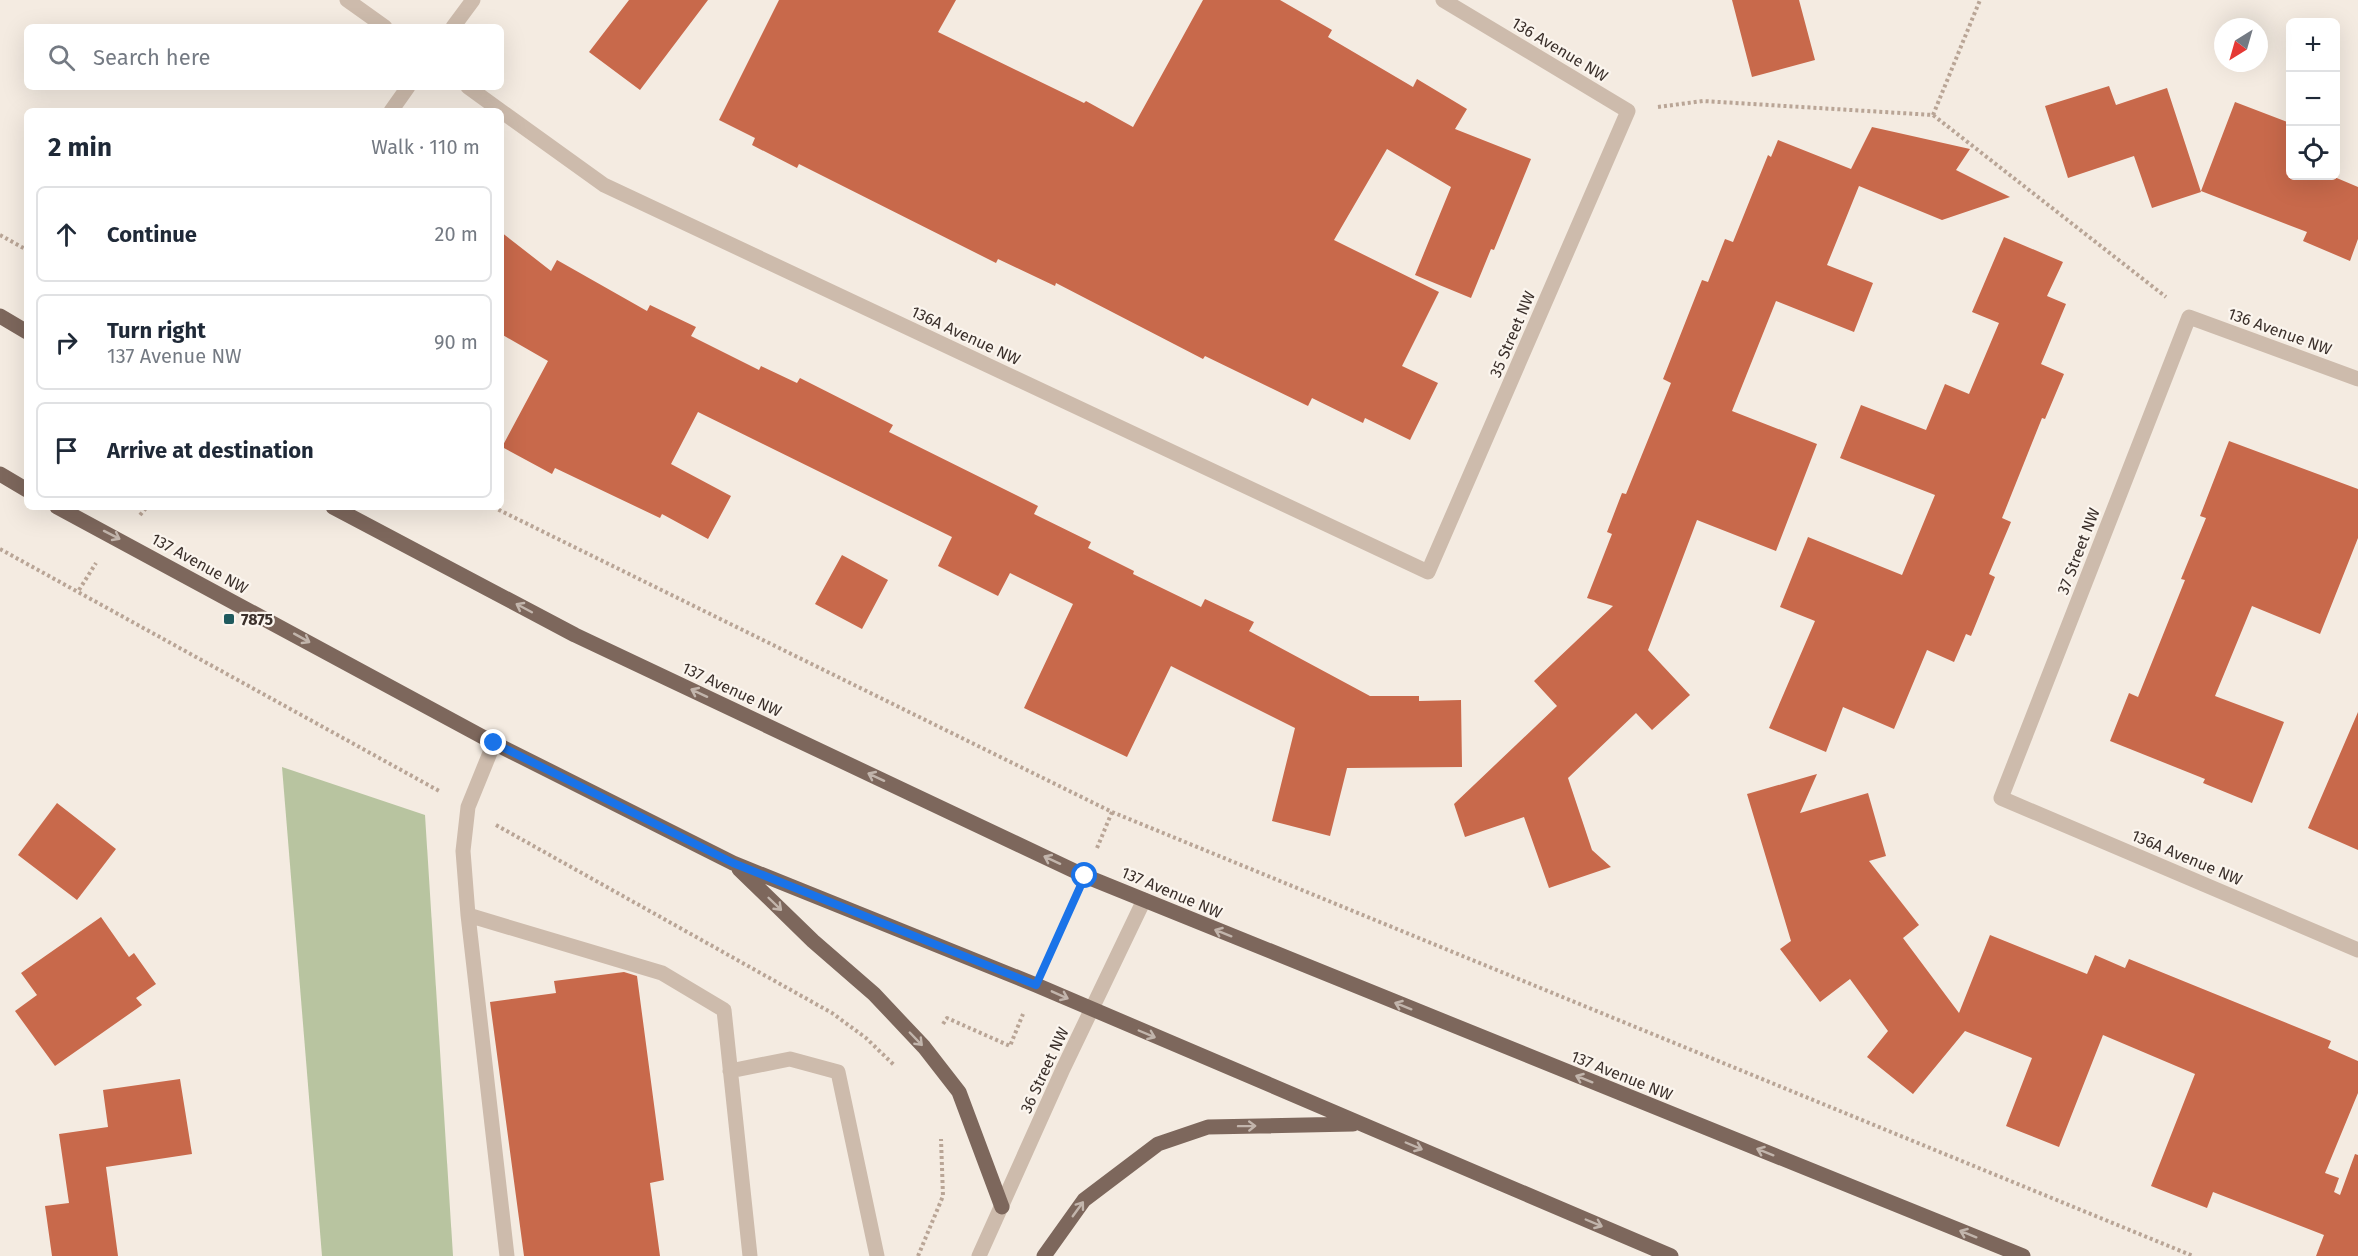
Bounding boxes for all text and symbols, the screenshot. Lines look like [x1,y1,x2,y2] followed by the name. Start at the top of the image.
[1508,13,1611,86] street label: 136 Avenue NW
[2214,18,2268,72] north arrow
[2286,18,2340,180] map controls
[2286,18,2340,72] button: +
[24,24,504,90] search box
[45,41,78,74] icon: search
[93,44,211,71] text: Search here
[2286,72,2340,126] button: −
[2286,126,2340,180] button: locate
[48,132,112,163] text: 2 min
[371,135,480,159] text: Walk · 110 m
[50,218,83,251] icon: ahead
[107,221,197,248] text: Continue
[435,222,478,246] text: 20 m
[1486,288,1539,380] street label: 35 Street NW
[908,302,1023,369] street label: 136A Avenue NW
[2225,304,2334,359] street label: 136 Avenue NW
[107,317,206,344] text: Turn right
[50,326,83,359] icon: right
[434,330,478,354] text: 90 m
[107,344,242,368] text: 137 Avenue NW
[50,434,83,467] icon: arrive
[107,437,314,464] text: Arrive at destination
[2053,505,2104,597] street label: 37 Street NW
[103,529,120,541] one-way arrow
[148,529,251,598] street label: 137 Avenue NW
[516,602,533,614] one-way arrow
[241,610,274,629] place label: 7875
[222,612,236,626] marker: 7875
[292,633,310,644] one-way arrow
[679,658,785,721] street label: 137 Avenue NW
[691,687,709,699] one-way arrow
[480,729,506,755] route end
[867,770,885,782] one-way arrow
[2129,826,2245,889] street label: 136A Avenue NW
[1043,854,1061,866] one-way arrow
[1071,862,1097,888] route start
[1119,863,1225,922] street label: 137 Avenue NW
[767,897,782,911] one-way arrow
[1214,927,1232,938] one-way arrow
[1050,990,1068,1001] one-way arrow
[1395,1000,1413,1011] one-way arrow
[1016,1024,1073,1116] street label: 36 Street NW
[1137,1029,1156,1040] one-way arrow
[908,1031,923,1046] one-way arrow
[1568,1046,1675,1104] street label: 137 Avenue NW
[1575,1073,1594,1084] one-way arrow
[1236,1120,1256,1132] one-way arrow
[1405,1141,1423,1153] one-way arrow
[1756,1146,1775,1157] one-way arrow
[1072,1201,1084,1217] one-way arrow
[1584,1218,1602,1229] one-way arrow
[1960,1228,1978,1239] one-way arrow

